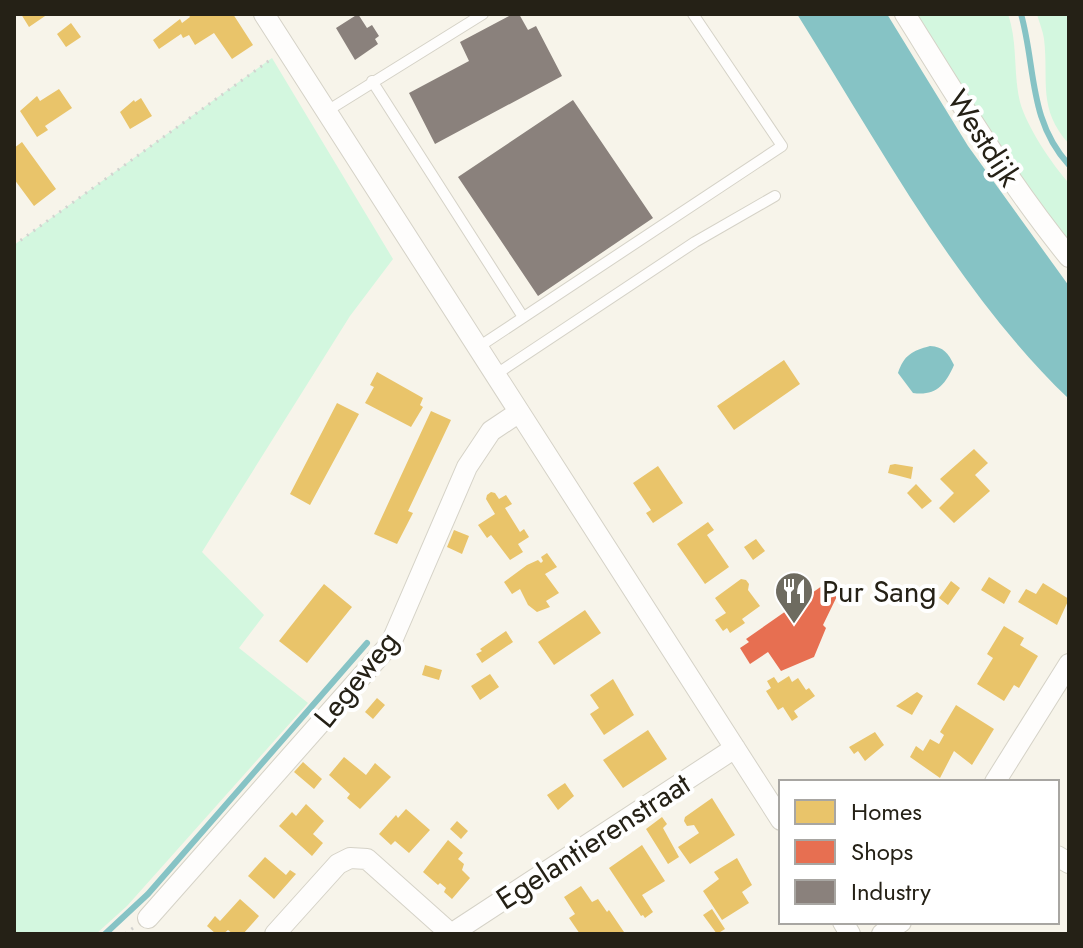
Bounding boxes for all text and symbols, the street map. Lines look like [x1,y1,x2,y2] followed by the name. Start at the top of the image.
[937,81,1032,196] street label: Westdijk
[773,570,815,625] restaurant icon: Pur Sang
[822,570,937,613] place label: Pur Sang
[304,621,408,737] street label: Legeweg
[488,762,699,920] street label: Egelantierenstraat
[779,780,1059,924] legend
[851,794,922,829] text: Homes
[851,834,913,869] text: Shops
[851,874,931,909] text: Industry

